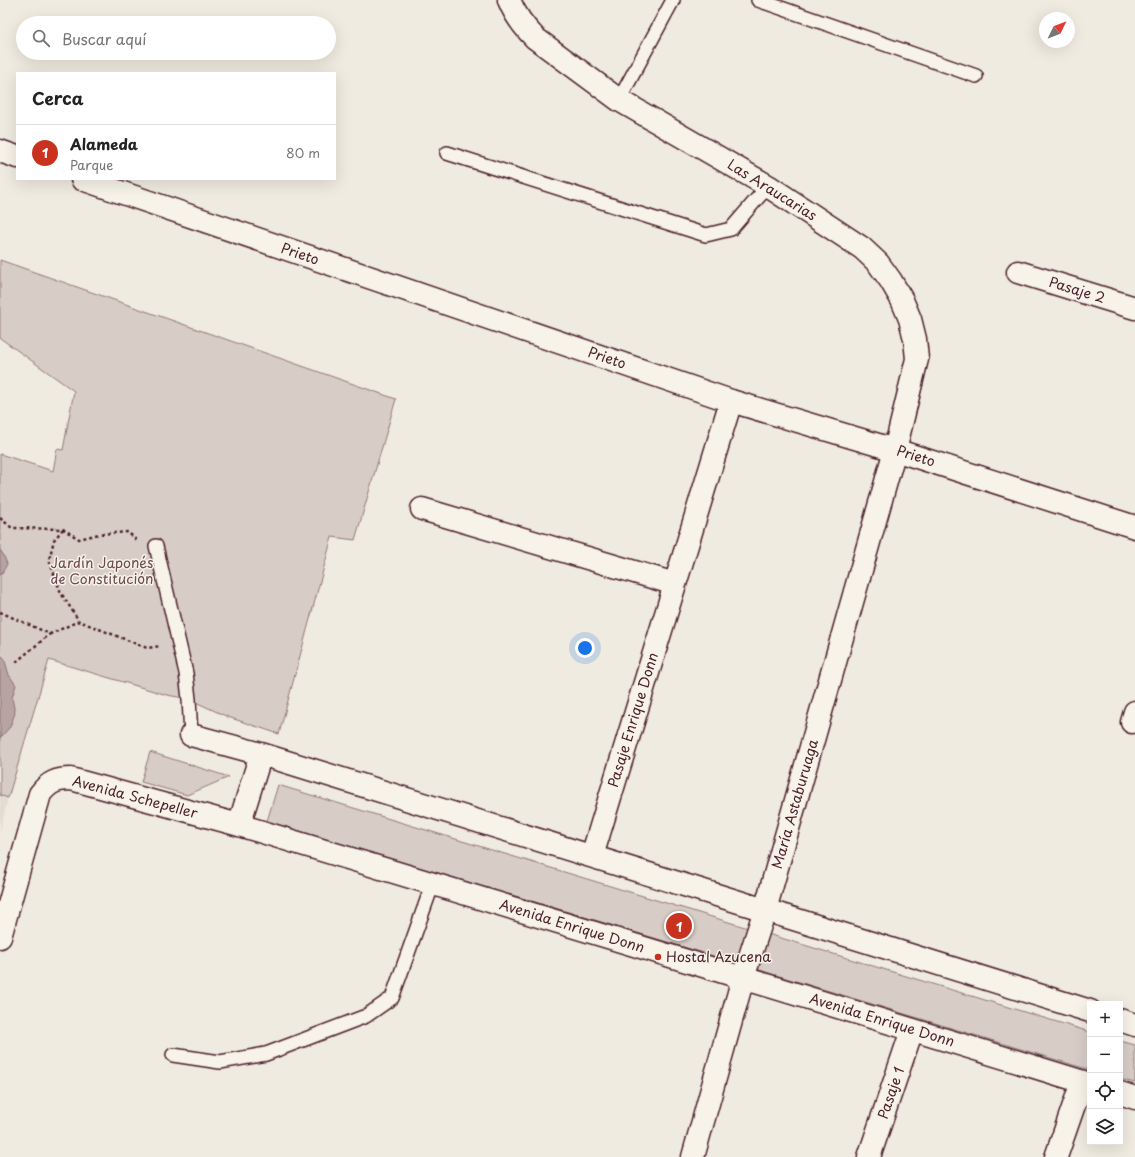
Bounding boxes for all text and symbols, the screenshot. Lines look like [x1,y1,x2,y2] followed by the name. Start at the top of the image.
[1039,12,1075,48] north arrow
[16,16,336,60] search box
[30,27,52,49] icon: search
[62,27,146,50] text: Buscar aquí
[32,85,83,111] text: Cerca
[70,132,138,155] text: Alameda
[42,143,48,162] text: 1
[286,143,320,162] text: 80 m
[723,154,821,225] street label: Las Araucarias
[70,155,113,174] text: Parque
[278,237,322,270] street label: Prieto
[1046,271,1108,308] street label: Pasaje 2
[585,341,629,374] street label: Prieto
[894,439,938,472] street label: Prieto
[50,552,154,589] park label: Jardín Japonés de Constitución
[575,638,595,658] your location
[602,650,663,790] street label: Pasaje Enrique Donn
[766,736,823,871] street label: María Astaburuaga
[70,770,201,823] street label: Avenida Schepeller
[497,893,647,958] street label: Avenida Enrique Donn
[666,911,692,941] pin: 1
[666,946,771,967] place label: Hostal Azucena
[653,952,663,962] marker: Hostal Azucena
[807,987,957,1052] street label: Avenida Enrique Donn
[1087,1001,1123,1145] map controls
[1087,1001,1123,1037] button: +
[1087,1037,1123,1073] button: −
[872,1064,909,1122] street label: Pasaje 1
[1087,1073,1123,1109] button: locate
[1087,1109,1123,1145] button: layers

